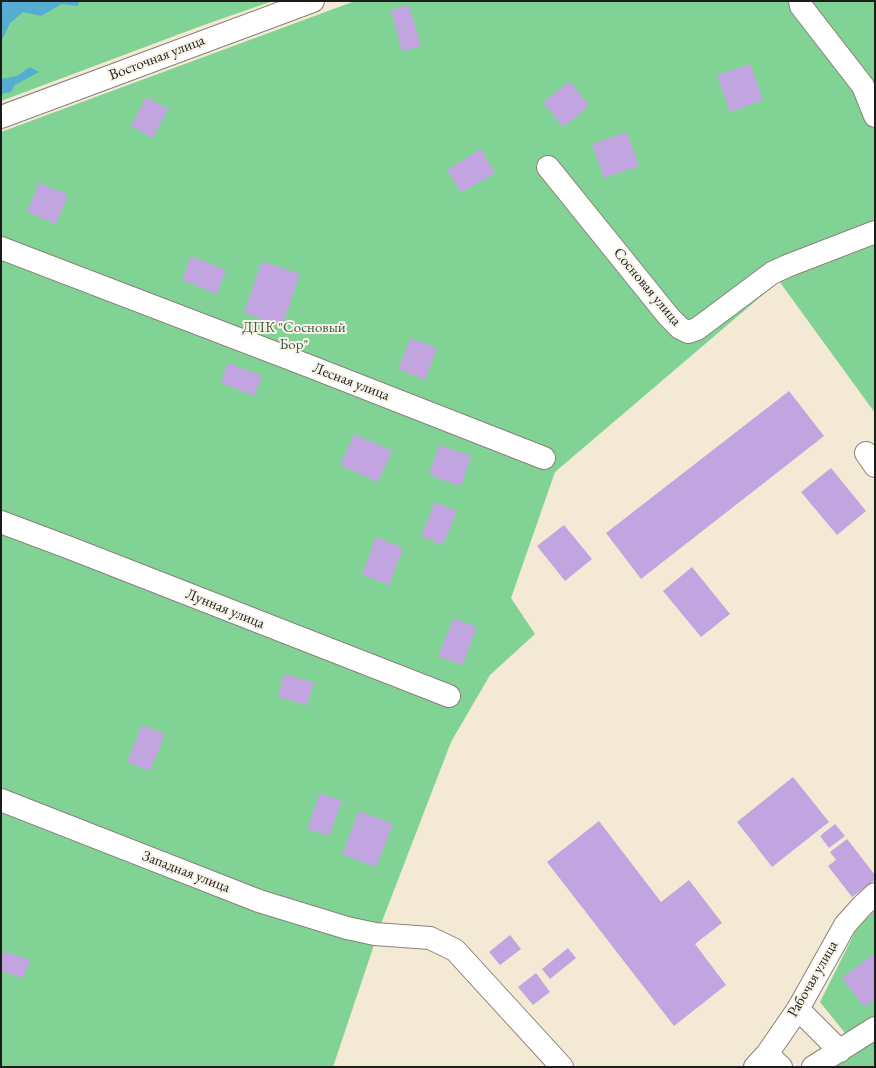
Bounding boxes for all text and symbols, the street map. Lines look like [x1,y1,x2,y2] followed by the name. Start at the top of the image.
[107,31,207,85] street label: Восточная улица
[609,244,685,330] street label: Сосновая улица
[242,319,346,354] park label: ДПК "Сосновый Бор"
[310,359,392,405] street label: Лесная улица
[183,585,267,633] street label: Лунная улица
[140,847,232,897] street label: Западная улица
[784,938,842,1020] street label: Рабочая улица

